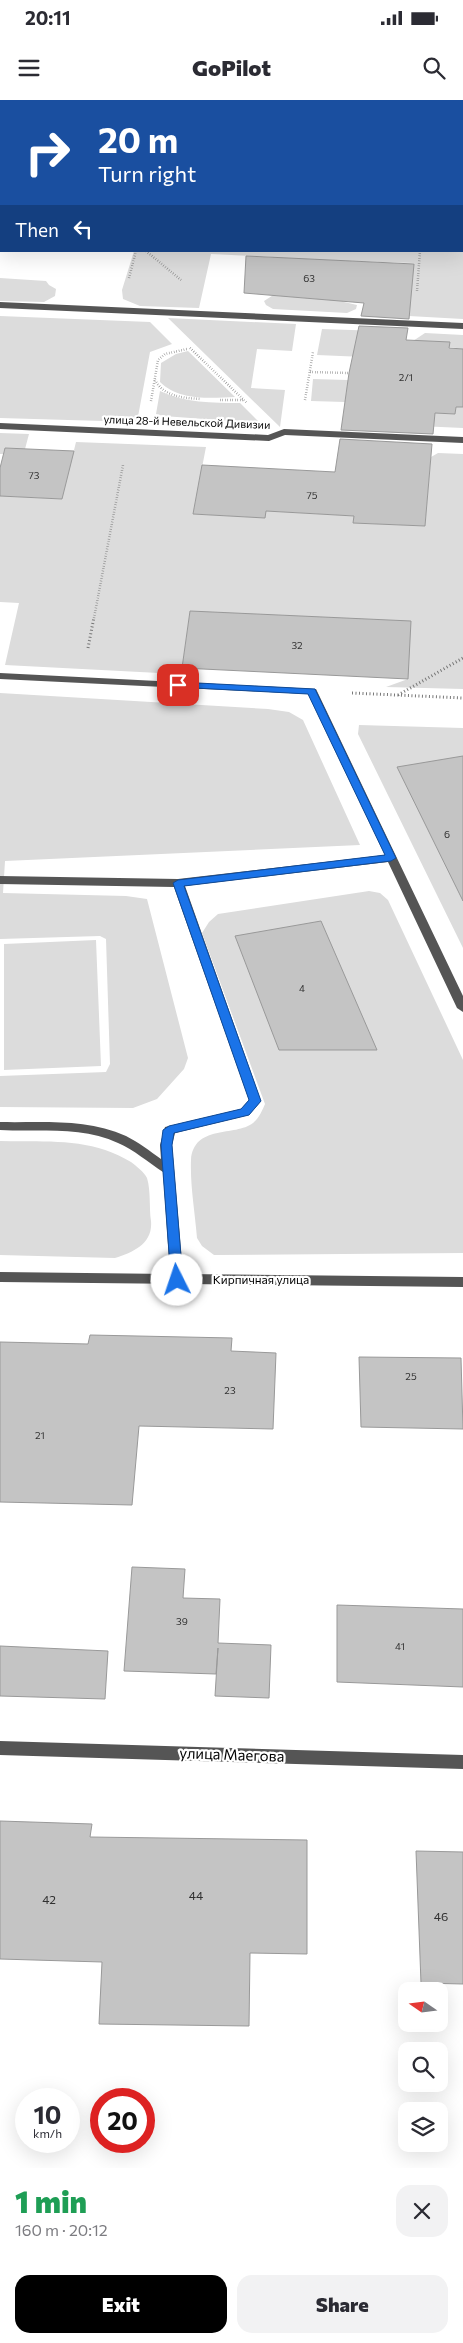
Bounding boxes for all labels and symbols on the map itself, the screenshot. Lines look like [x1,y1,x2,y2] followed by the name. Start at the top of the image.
[303,272,315,284] house number: 63
[399,371,413,383] house number: 2/1
[103,412,271,431] street label: улица 28-й Невельской Дивизии
[29,469,40,481] house number: 73
[307,489,318,501] house number: 75
[291,639,303,651] house number: 32
[157,664,199,706] pin
[444,828,450,840] house number: 6
[299,982,305,994] house number: 4
[150,1253,202,1305] position arrow
[213,1272,309,1286] street label: Кирпичная улица
[405,1370,417,1382] house number: 25
[224,1384,236,1396] house number: 23
[35,1429,45,1441] house number: 21
[176,1615,188,1627] house number: 39
[395,1640,405,1652] house number: 41
[179,1743,285,1765] street label: улица Маегова
[189,1888,203,1902] house number: 44
[42,1892,56,1906] house number: 42
[434,1909,448,1923] house number: 46
[398,1982,448,2032] north arrow
[90,2088,155,2153] speed limit sign: 20

